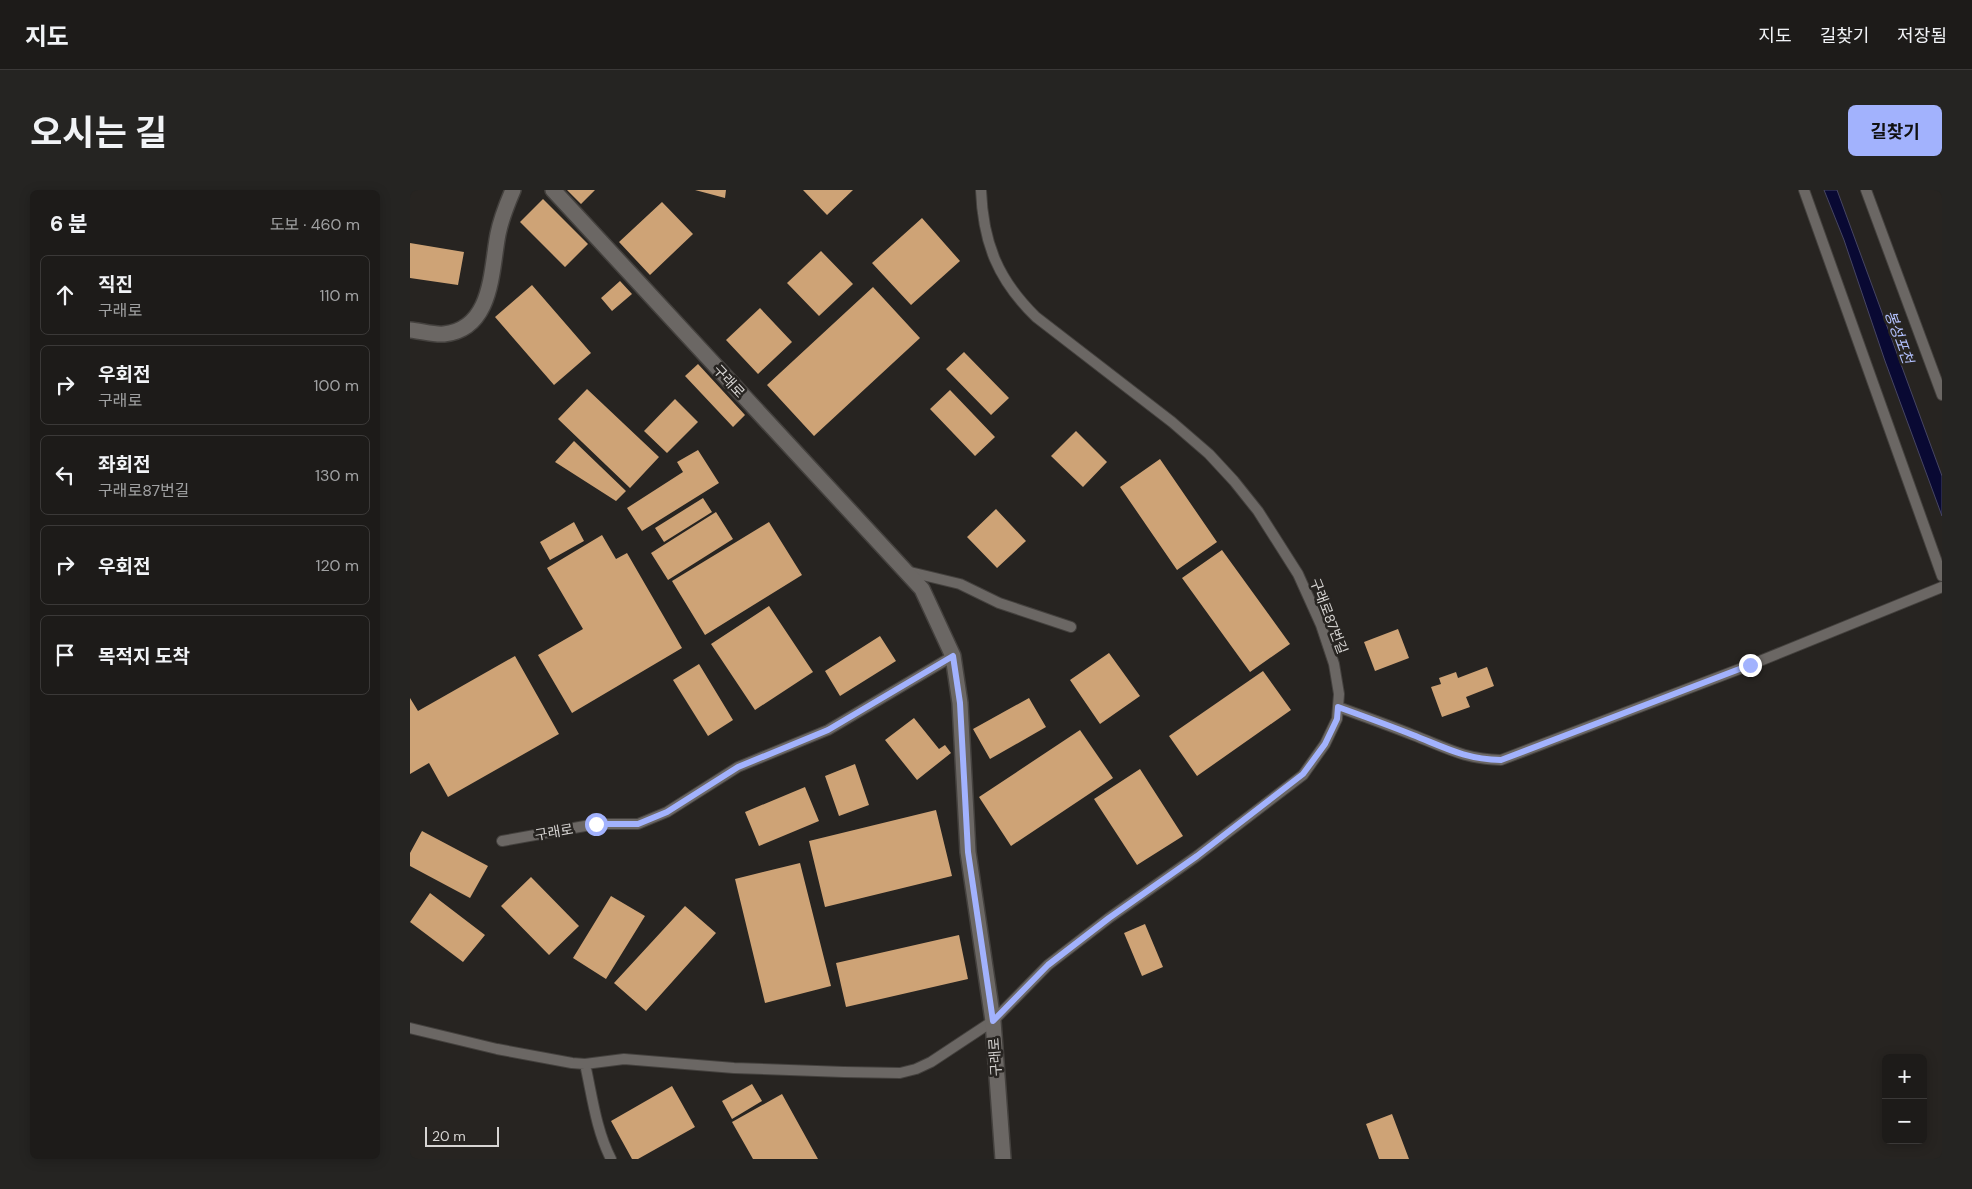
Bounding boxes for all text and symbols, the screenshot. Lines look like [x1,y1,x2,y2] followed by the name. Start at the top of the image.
[25,21,69,52] text: 지도
[1759,24,1792,48] text: 지도
[1820,24,1869,48] text: 길찾기
[1897,24,1947,48] text: 저장됨
[1848,105,1942,156] button: 길찾기
[30,110,167,156] text: 오시는 길
[50,210,88,238] text: 6 분
[270,214,360,235] text: 도보 · 460 m
[98,272,133,297] text: 직진
[51,281,79,309] icon: ahead
[320,285,359,306] text: 110 m
[98,300,142,321] text: 구래로
[1880,308,1919,368] water label: 봉성포천
[709,361,749,401] street label: 구래로
[98,362,150,387] text: 우회전
[51,371,79,399] icon: right
[314,375,359,396] text: 100 m
[98,390,142,411] text: 구래로
[98,452,150,477] text: 좌회전
[51,461,79,489] icon: left
[315,465,359,486] text: 130 m
[98,480,189,501] text: 구래로87번길
[51,551,79,579] icon: right
[98,554,150,579] text: 우회전
[315,555,359,576] text: 120 m
[1306,575,1352,657] street label: 구래로87번길
[51,641,79,669] icon: arrive
[98,644,190,669] text: 목적지 도착
[1739,654,1762,677] route end
[585,813,608,836] route start
[533,820,575,844] street label: 구래로
[985,1037,1005,1077] street label: 구래로
[1882,1054,1927,1144] map controls
[1882,1054,1927,1099] button: +
[1882,1099,1927,1144] button: −
[425,1124,499,1147] scale bar
[432,1127,466,1145] text: 20 m

